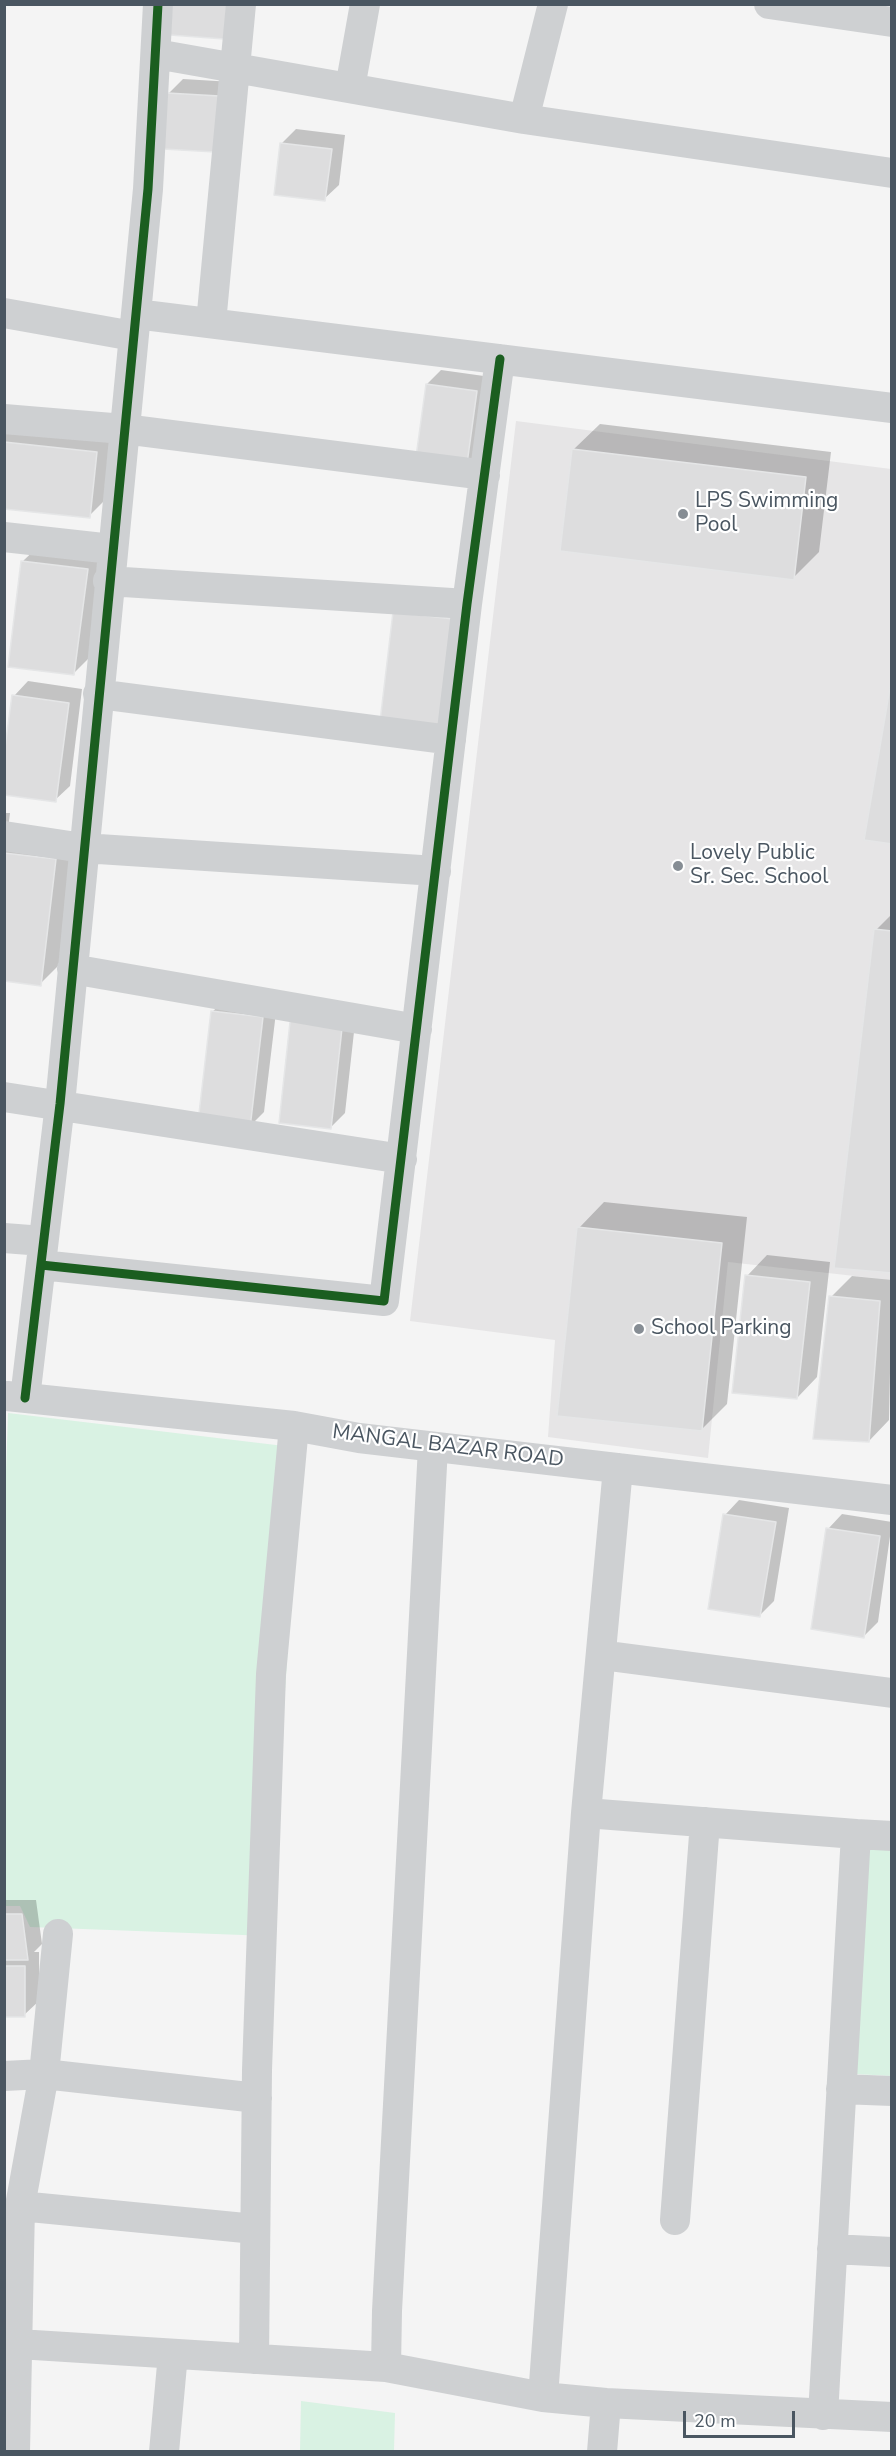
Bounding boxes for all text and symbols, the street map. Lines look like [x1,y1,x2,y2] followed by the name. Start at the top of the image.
[695,489,838,539] place label: LPS Swimming Pool
[676,507,690,521] marker: LPS Swimming Pool
[690,841,829,891] place label: Lovely Public Sr. Sec. School
[671,859,685,873] marker: Lovely Public Sr. Sec. School
[651,1316,792,1342] place label: School Parking
[632,1322,646,1336] marker: School Parking
[331,1420,565,1474] street label: MANGAL BAZAR ROAD
[686,2399,798,2437] scale bar
[694,2409,736,2433] text: 20 m

